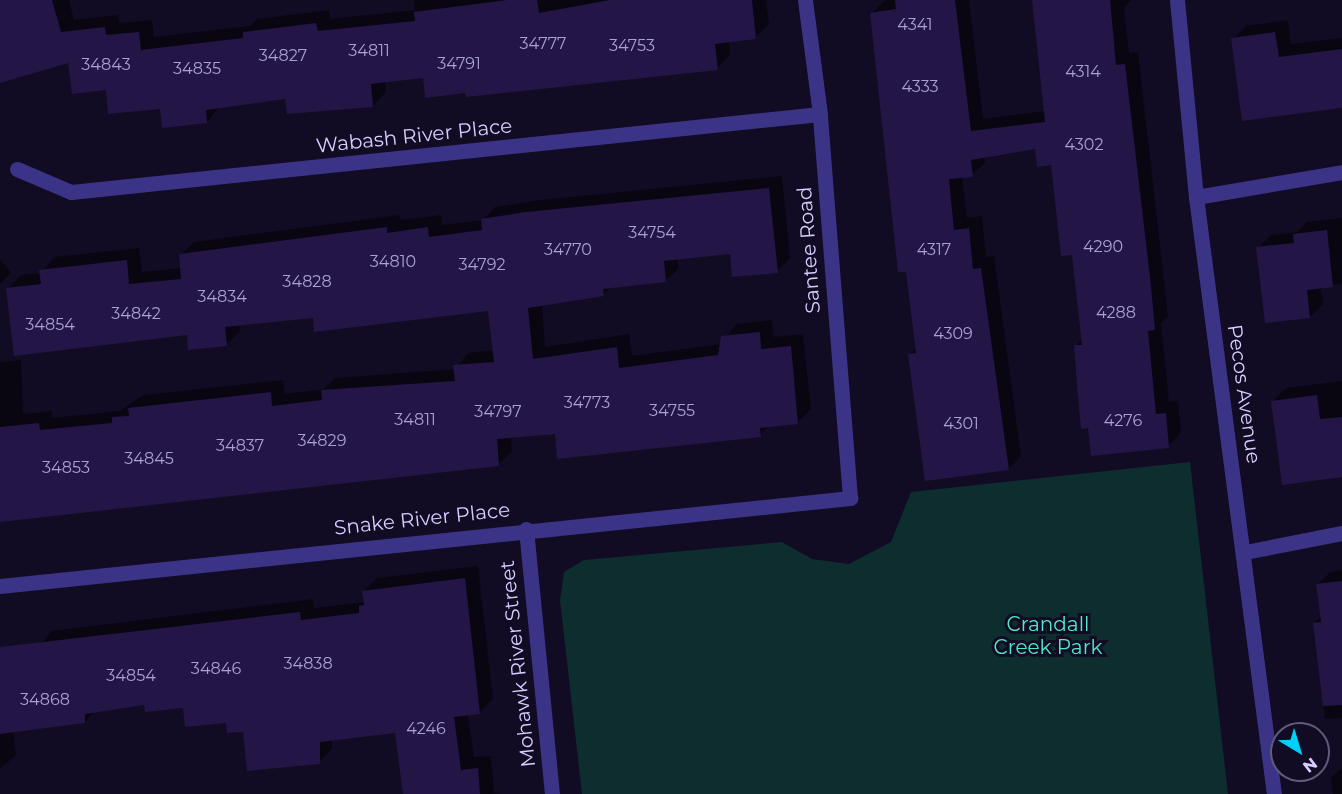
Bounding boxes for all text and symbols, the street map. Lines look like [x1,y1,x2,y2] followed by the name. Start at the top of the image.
[897,15,933,35] house number: 4341
[519,34,567,54] house number: 34777
[609,36,655,56] house number: 34753
[348,41,390,61] house number: 34811
[259,46,307,66] house number: 34827
[437,54,481,74] house number: 34791
[81,55,131,75] house number: 34843
[173,59,221,79] house number: 34835
[1065,62,1101,82] house number: 4314
[901,77,939,97] house number: 4333
[315,114,513,158] street label: Wabash River Place
[1064,135,1104,155] house number: 4302
[793,186,825,314] street label: Santee Road
[628,223,676,243] house number: 34754
[1083,237,1123,257] house number: 4290
[544,240,592,260] house number: 34770
[917,240,951,260] house number: 4317
[370,252,416,272] house number: 34810
[458,255,506,275] house number: 34792
[282,272,332,292] house number: 34828
[197,287,247,307] house number: 34834
[1096,303,1136,323] house number: 4288
[111,304,161,324] house number: 34842
[25,315,75,335] house number: 34854
[1222,323,1266,465] street label: Pecos Avenue
[933,324,973,344] house number: 4309
[564,393,610,413] house number: 34773
[649,401,695,421] house number: 34755
[474,402,522,422] house number: 34797
[394,410,436,430] house number: 34811
[1104,411,1142,431] house number: 4276
[943,414,979,434] house number: 4301
[298,431,346,451] house number: 34829
[216,436,264,456] house number: 34837
[124,449,174,469] house number: 34845
[42,458,90,478] house number: 34853
[333,498,511,540] street label: Snake River Place
[495,559,541,769] street label: Mohawk River Street
[994,612,1102,659] park label: Crandall Creek Park
[283,654,333,674] house number: 34838
[191,659,241,679] house number: 34846
[106,666,156,686] house number: 34854
[20,690,70,710] house number: 34868
[406,719,446,739] house number: 4246
[1270,722,1330,782] north arrow
[1299,754,1321,776] text: N

